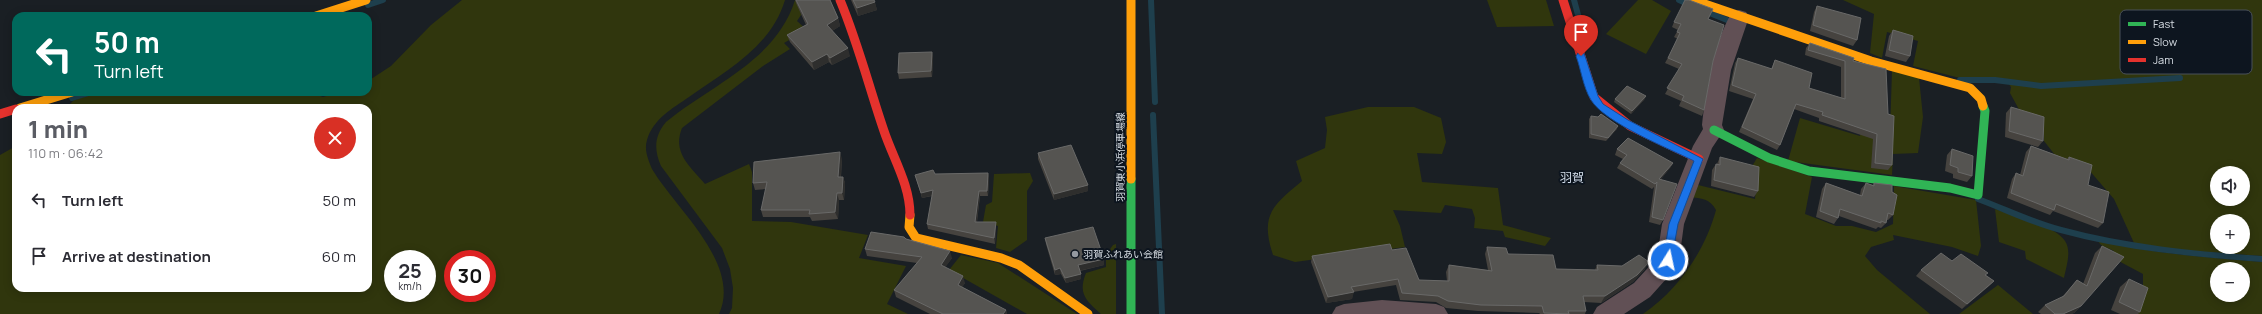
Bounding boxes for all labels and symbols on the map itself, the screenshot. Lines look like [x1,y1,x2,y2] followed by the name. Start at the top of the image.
[2120,10,2252,74] legend
[1564,15,1598,56] pin
[2153,16,2175,31] text: Fast
[2153,34,2178,49] text: Slow
[2153,52,2174,67] text: Jam
[1113,112,1127,202] street label: 羽賀東小浜停車場線
[1560,169,1584,186] district label: 羽賀
[1647,239,1689,281] position arrow
[1083,247,1163,261] place label: 羽賀ふれあい会館
[1070,249,1080,259] marker: 羽賀ふれあい会館
[444,250,496,302] speed limit sign: 30

